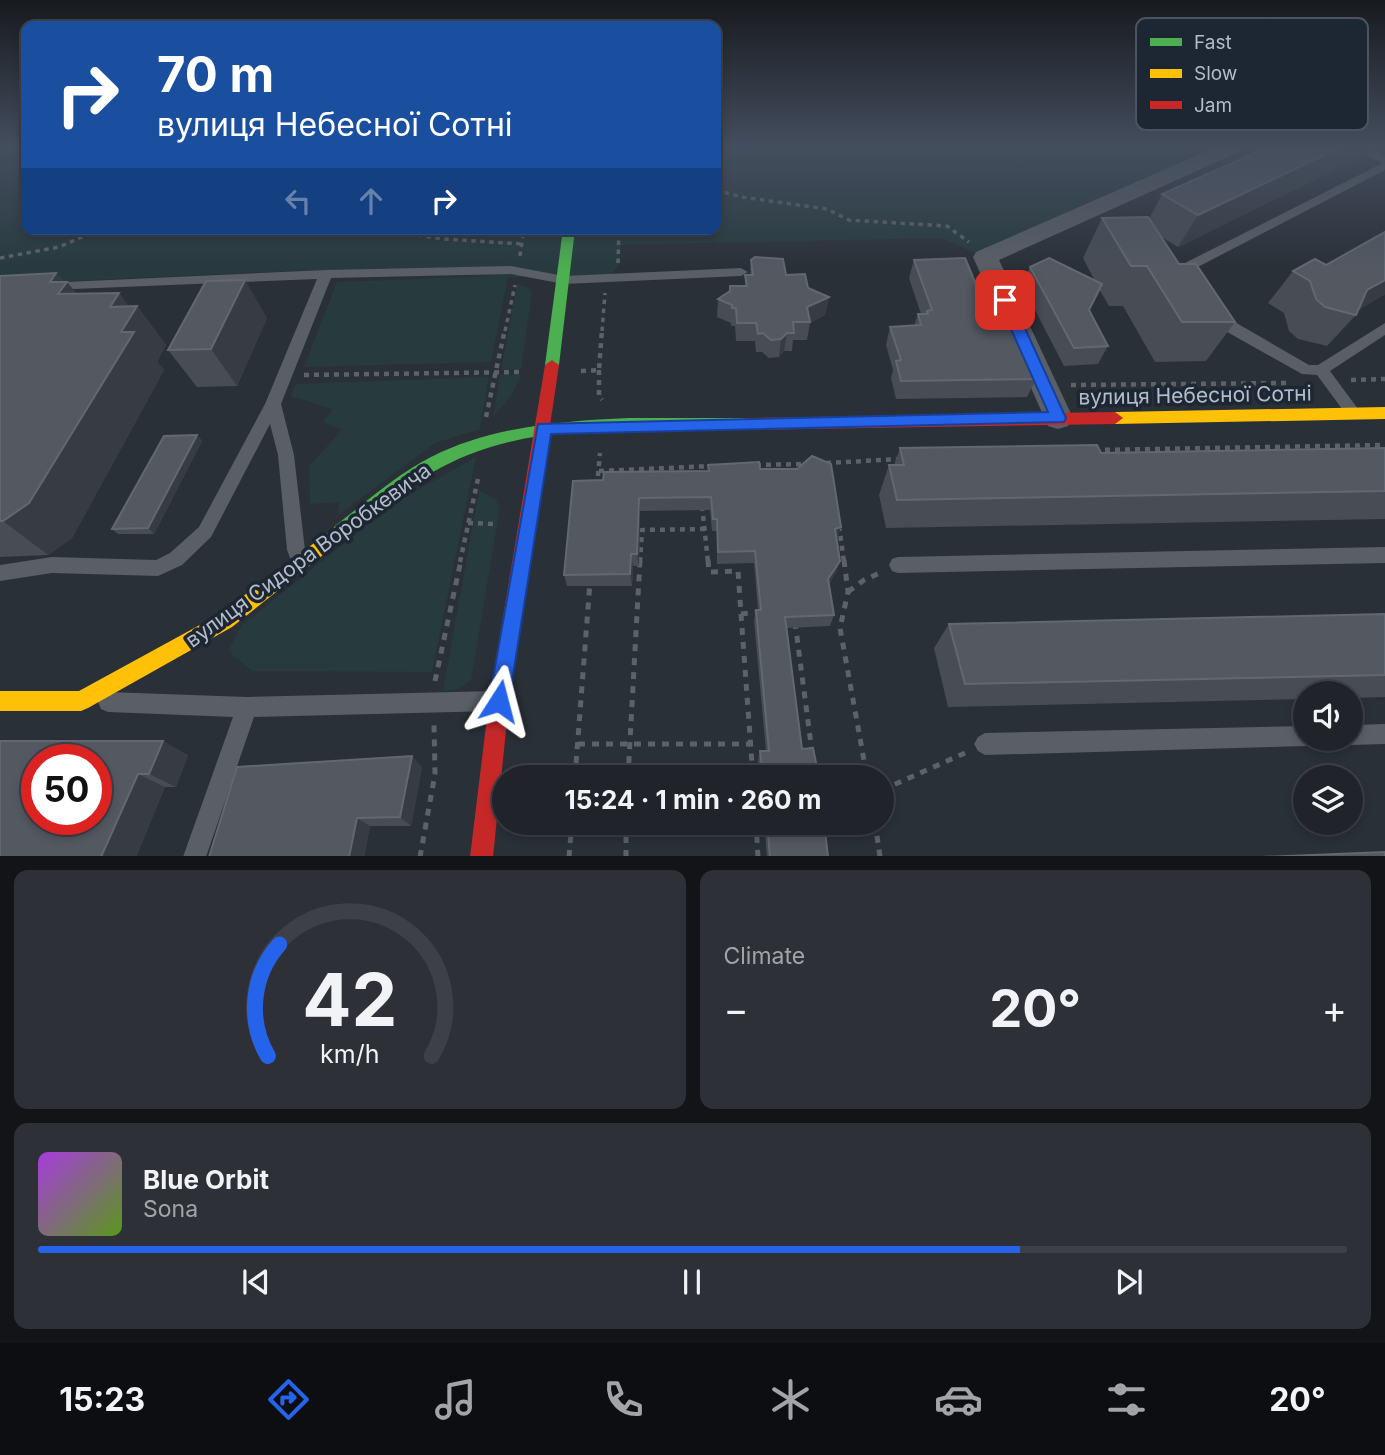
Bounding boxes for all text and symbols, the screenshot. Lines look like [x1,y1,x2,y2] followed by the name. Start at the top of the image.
[1136,18,1368,130] legend
[1194,31,1232,54] text: Fast
[157,45,274,104] text: 70 m
[42,49,133,140] icon: right
[1194,62,1237,85] text: Slow
[1194,94,1232,117] text: Jam
[157,105,513,144] text: вулиця Небесної Сотні
[279,182,317,220] icon: left
[352,182,390,220] icon: ahead
[425,182,463,220] icon: right
[975,270,1035,330] pin
[986,281,1024,319] icon: arrive
[1078,380,1312,410] street label: вулиця Небесної Сотні
[180,458,436,652] street label: вулиця Сидора Воробкевича
[462,664,536,738] position arrow
[1293,681,1363,835] map controls
[1293,681,1363,751] button: sound
[21,744,112,835] speed limit sign: 50
[1293,765,1363,835] button: layers
[564,784,822,815] text: 15:24 · 1 min · 260 m
[724,942,805,970] text: Climate
[302,955,397,1044] text: 42
[989,977,1081,1040] text: 20°
[724,986,749,1032] text: −
[1322,986,1347,1032] text: +
[320,1038,379,1068] text: km/h
[143,1164,269,1195] text: Blue Orbit
[143,1195,198,1223] text: Sona
[237,1263,275,1301] icon: previous
[673,1263,711,1301] icon: pause
[1110,1263,1148,1301] icon: next
[264,1375,313,1424] icon: directions
[431,1375,480,1424] icon: music
[599,1375,648,1424] icon: phone
[766,1375,815,1424] icon: climate
[934,1375,983,1424] icon: car
[1102,1375,1151,1424] icon: filters
[59,1380,145,1419] text: 15:23
[1269,1380,1326,1419] text: 20°

